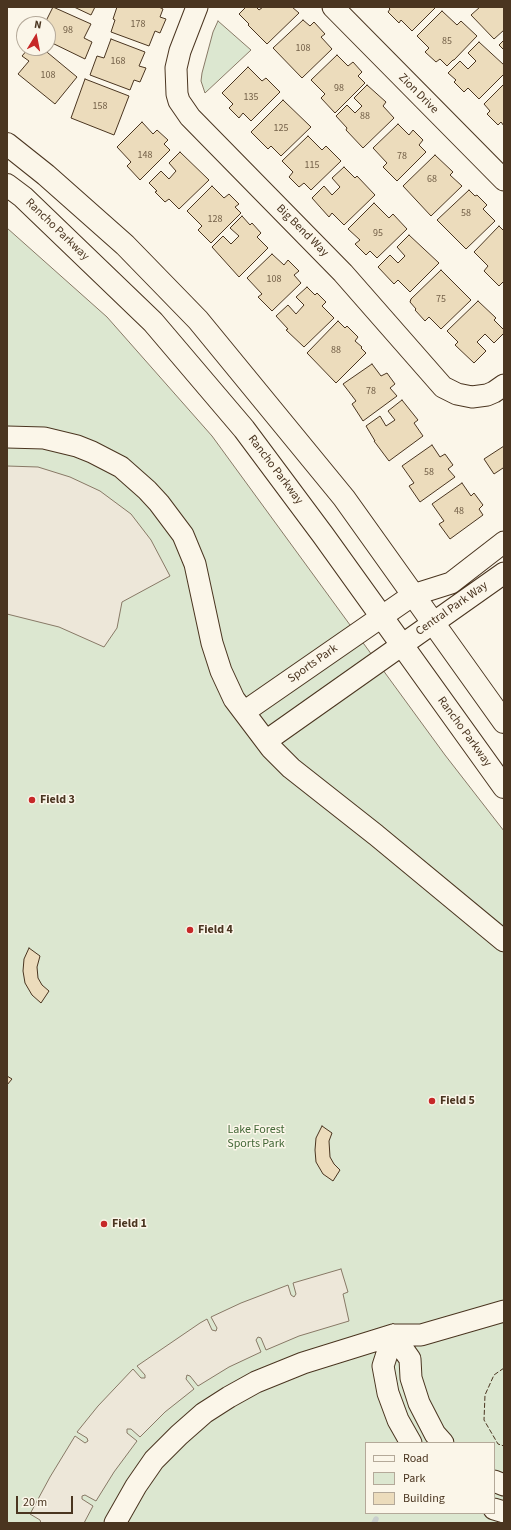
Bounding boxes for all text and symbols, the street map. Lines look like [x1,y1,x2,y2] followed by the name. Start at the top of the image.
[16,16,56,56] north arrow
[33,17,43,33] text: N
[131,19,145,31] house number: 178
[63,25,73,37] house number: 98
[442,36,452,48] house number: 85
[296,43,310,55] house number: 108
[111,56,125,68] house number: 168
[41,70,55,82] house number: 108
[395,71,441,117] street label: Zion Drive
[334,83,344,95] house number: 98
[244,92,258,104] house number: 135
[93,101,107,113] house number: 158
[360,111,370,123] house number: 88
[274,123,288,135] house number: 125
[138,150,152,162] house number: 148
[397,151,407,163] house number: 78
[305,160,319,172] house number: 115
[427,174,437,186] house number: 68
[22,196,92,264] street label: Rancho Parkway
[273,202,331,260] street label: Big Bend Way
[461,208,471,220] house number: 58
[208,214,222,226] house number: 128
[373,228,383,240] house number: 95
[267,274,281,286] house number: 108
[436,294,446,306] house number: 75
[331,345,341,357] house number: 88
[366,386,376,398] house number: 78
[244,433,306,507] street label: Rancho Parkway
[424,467,434,479] house number: 58
[454,506,464,518] house number: 48
[413,579,491,639] street label: Central Park Way
[285,642,341,686] street label: Sports Park
[434,694,494,770] street label: Rancho Parkway
[40,793,75,807] place label: Field 3
[27,795,37,805] marker: Field 3
[198,923,233,937] place label: Field 4
[185,925,195,935] marker: Field 4
[440,1094,475,1108] place label: Field 5
[427,1096,437,1106] marker: Field 5
[227,1123,285,1151] park label: Lake Forest Sports Park
[112,1217,147,1231] place label: Field 1
[99,1219,109,1229] marker: Field 1
[365,1442,495,1514] legend
[403,1450,429,1467] text: Road
[403,1470,425,1487] text: Park
[18,1488,75,1514] scale bar
[403,1490,445,1507] text: Building
[23,1494,47,1511] text: 20 m

